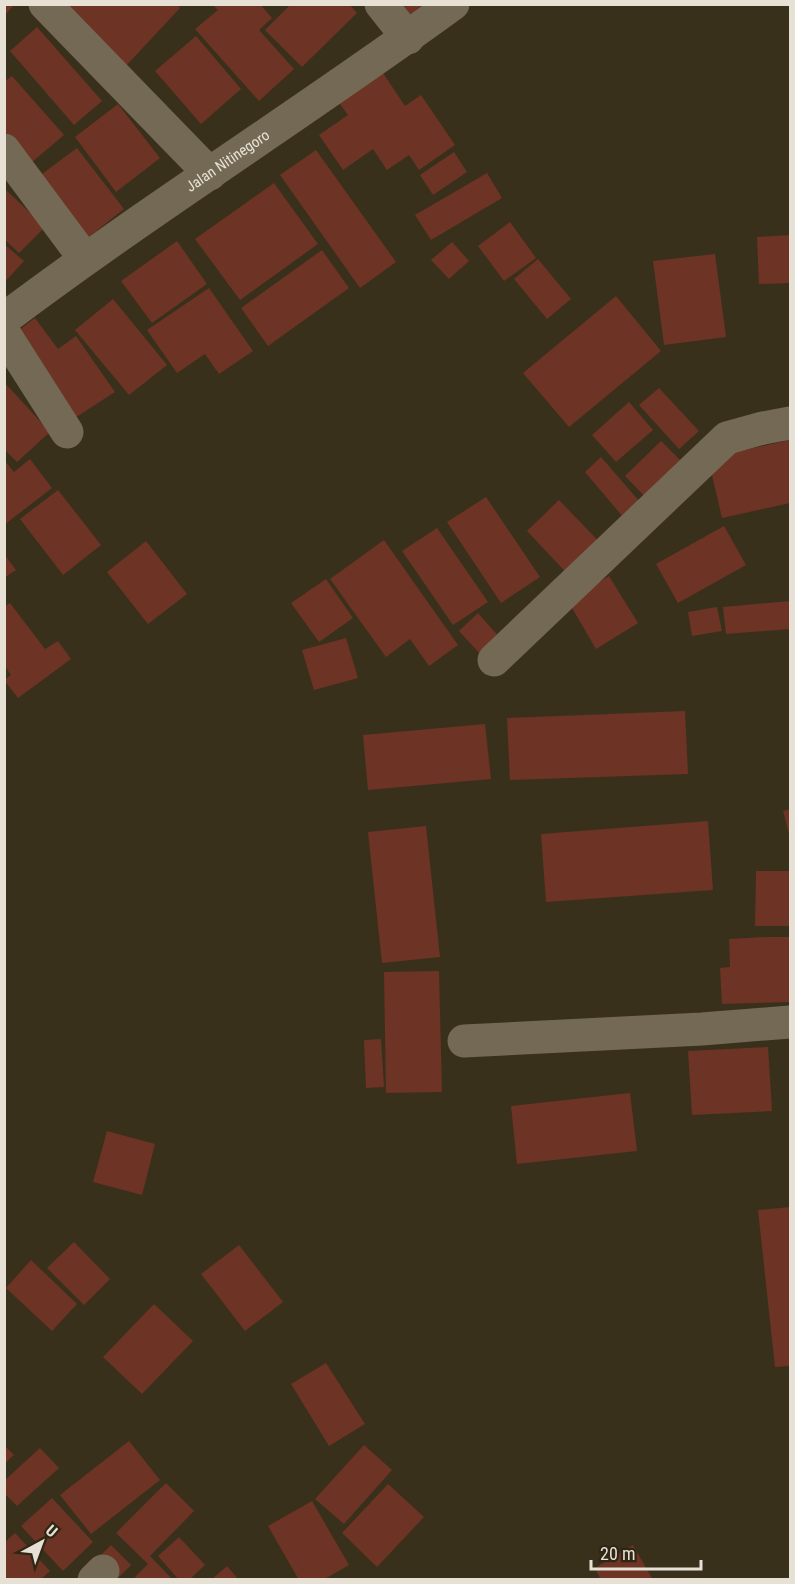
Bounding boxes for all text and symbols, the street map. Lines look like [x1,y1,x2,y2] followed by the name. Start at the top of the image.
[182,126,273,196] street label: Jalan Nitinegoro
[12,1512,72,1572] north arrow
[42,1521,61,1541] text: U
[591,1533,700,1571] scale bar
[600,1543,635,1564] text: 20 m

